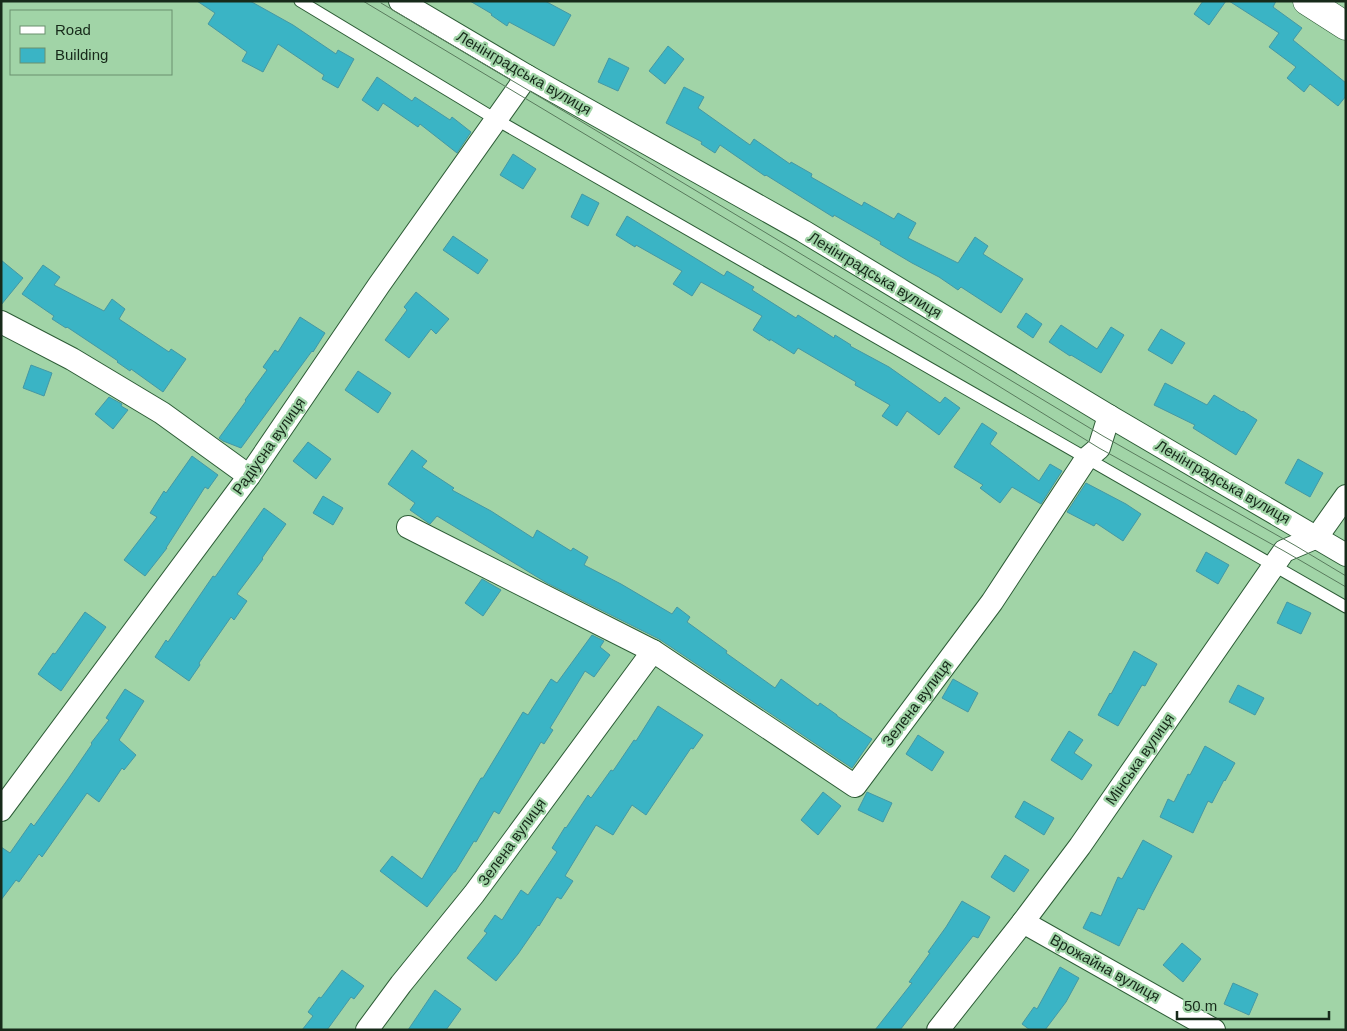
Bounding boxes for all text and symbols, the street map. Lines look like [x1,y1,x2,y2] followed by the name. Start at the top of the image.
[10,10,172,75] legend
[55,21,91,38] text: Road
[454,27,594,118] street label: Ленінградська вулиця
[55,46,108,63] text: Building
[806,228,945,321] street label: Ленінградська вулиця
[229,394,308,497] street label: Радіусна вулиця
[1153,436,1293,527] street label: Ленінградська вулиця
[879,656,955,749] street label: Зелена вулиця
[1102,710,1177,808] street label: Мінська вулиця
[474,795,549,889] street label: Зелена вулиця
[1047,930,1163,1005] street label: Врожайна вулиця
[1177,988,1330,1020] scale bar
[1184,997,1217,1014] text: 50 m

